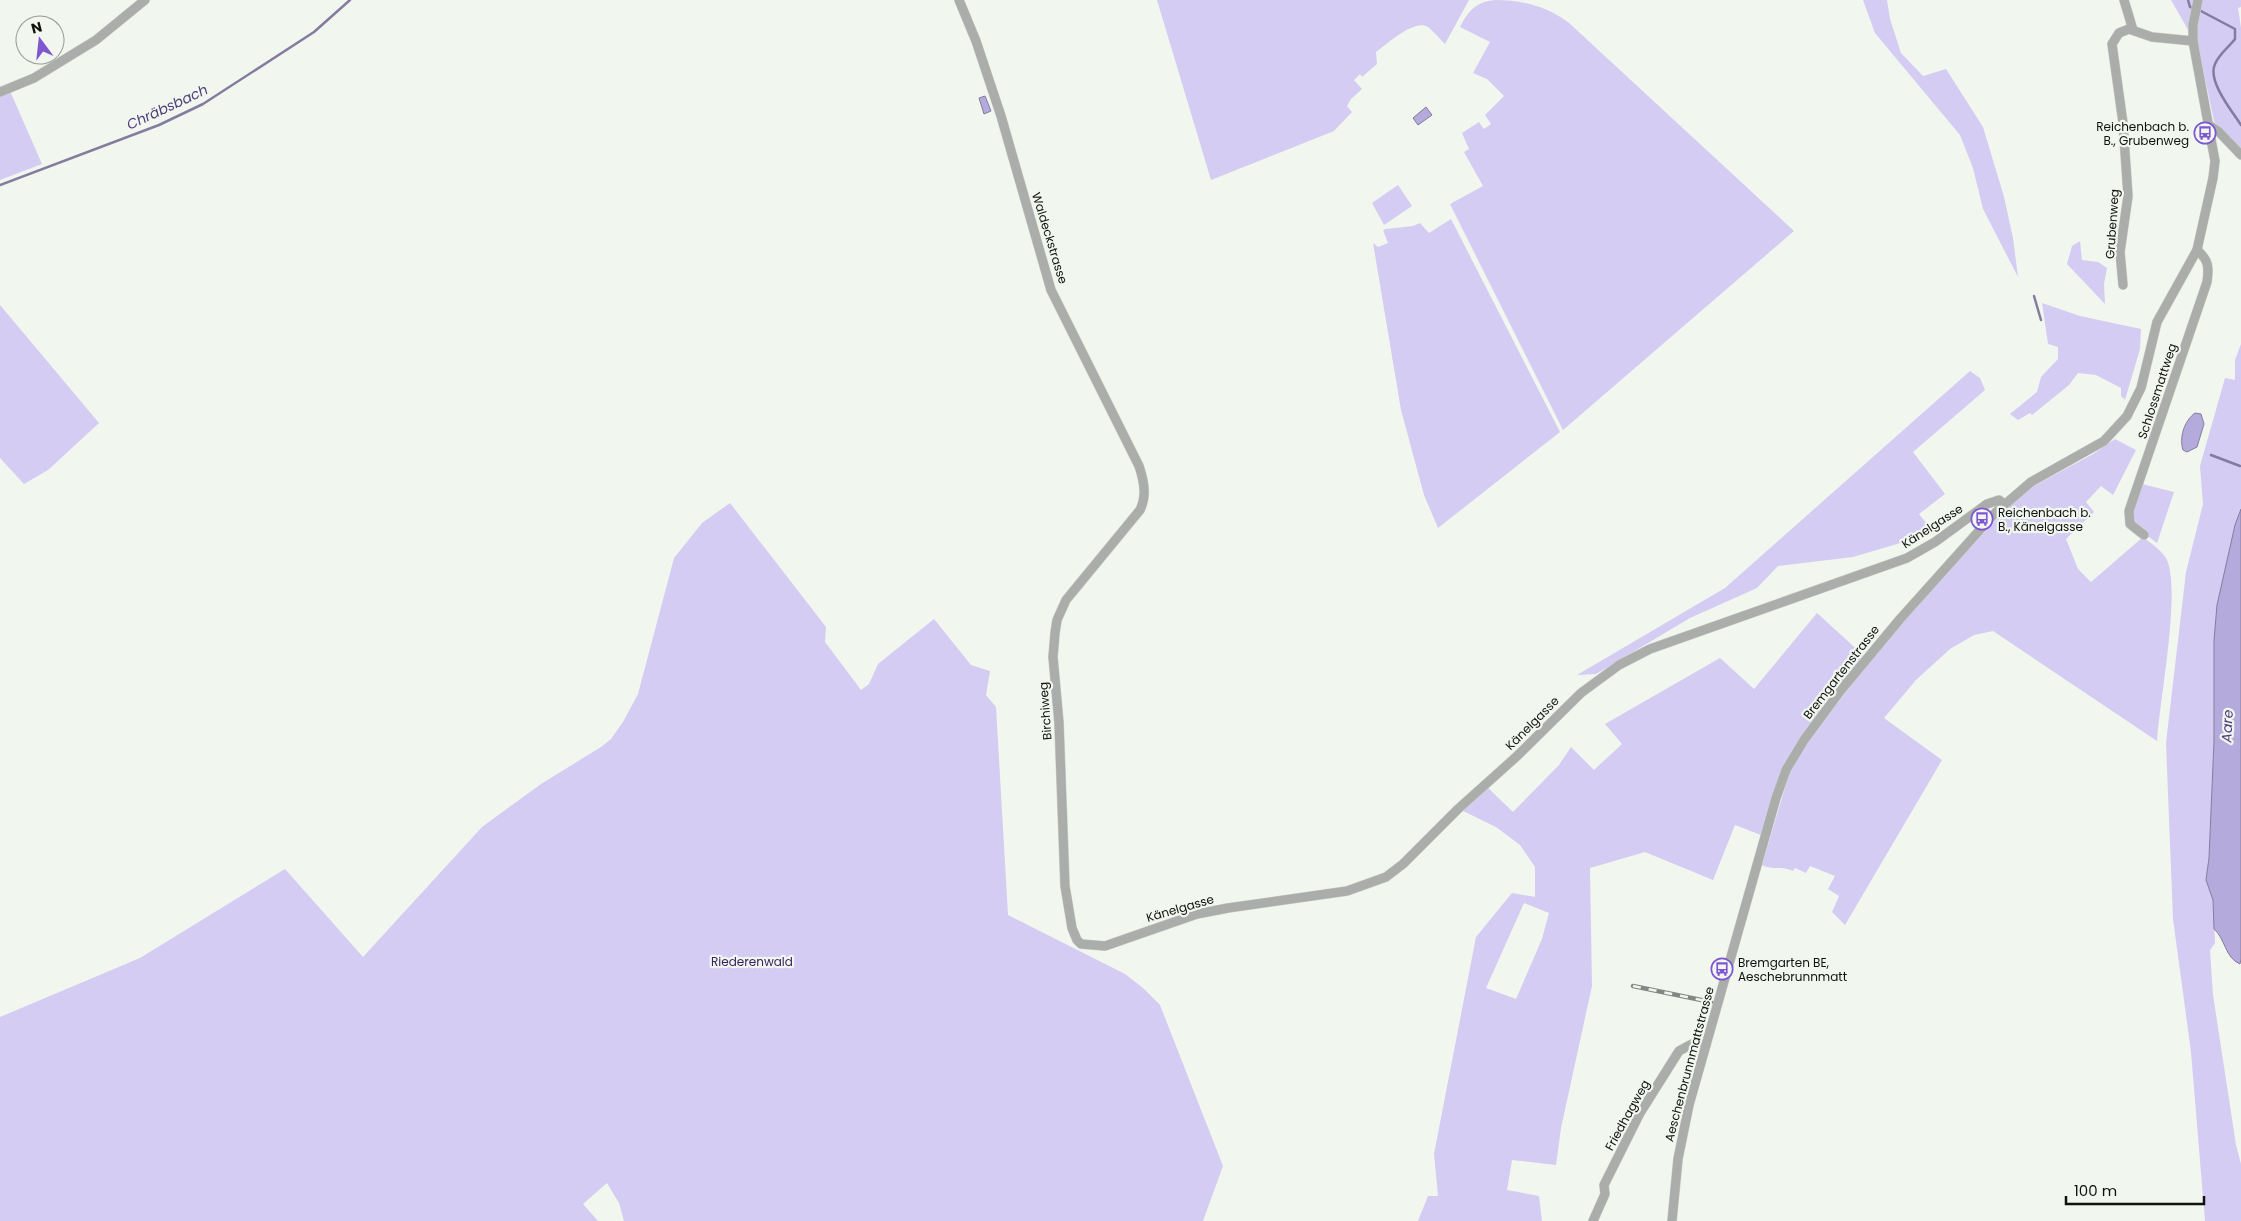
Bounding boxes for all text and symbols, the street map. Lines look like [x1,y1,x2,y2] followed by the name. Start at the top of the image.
[15,15,65,65] north arrow
[29,16,44,38] text: N
[123,79,211,135] water label: Chräbsbach
[2096,118,2189,149] place label: Reichenbach b. B., Grubenweg
[2193,121,2217,145] bus stop icon: Reichenbach b. B., Grubenweg
[2101,188,2123,260] street label: Grubenweg
[1028,190,1072,286] street label: Waldeckstrasse
[2133,341,2181,441] street label: Schlossmattweg
[1898,500,1966,552] street label: Känelgasse
[1998,504,2091,535] place label: Reichenbach b. B., Känelgasse
[1970,507,1994,531] bus stop icon: Reichenbach b. B., Känelgasse
[1799,621,1883,723] street label: Bremgartenstrasse
[1034,681,1056,741] street label: Birchiweg
[1501,692,1563,754] street label: Känelgasse
[2216,709,2238,744] water label: Aare
[1144,890,1216,926] street label: Känelgasse
[711,953,793,970] park label: Riederenwald
[1738,954,1847,985] place label: Bremgarten BE, Aeschebrunnmatt
[1710,957,1734,981] bus stop icon: Bremgarten BE, Aeschebrunnmatt
[1660,985,1718,1143] street label: Aeschenbrunnmattstrasse
[1601,1077,1653,1153] street label: Friedhagweg
[2066,1174,2204,1206] scale bar
[2074,1180,2117,1201] text: 100 m

